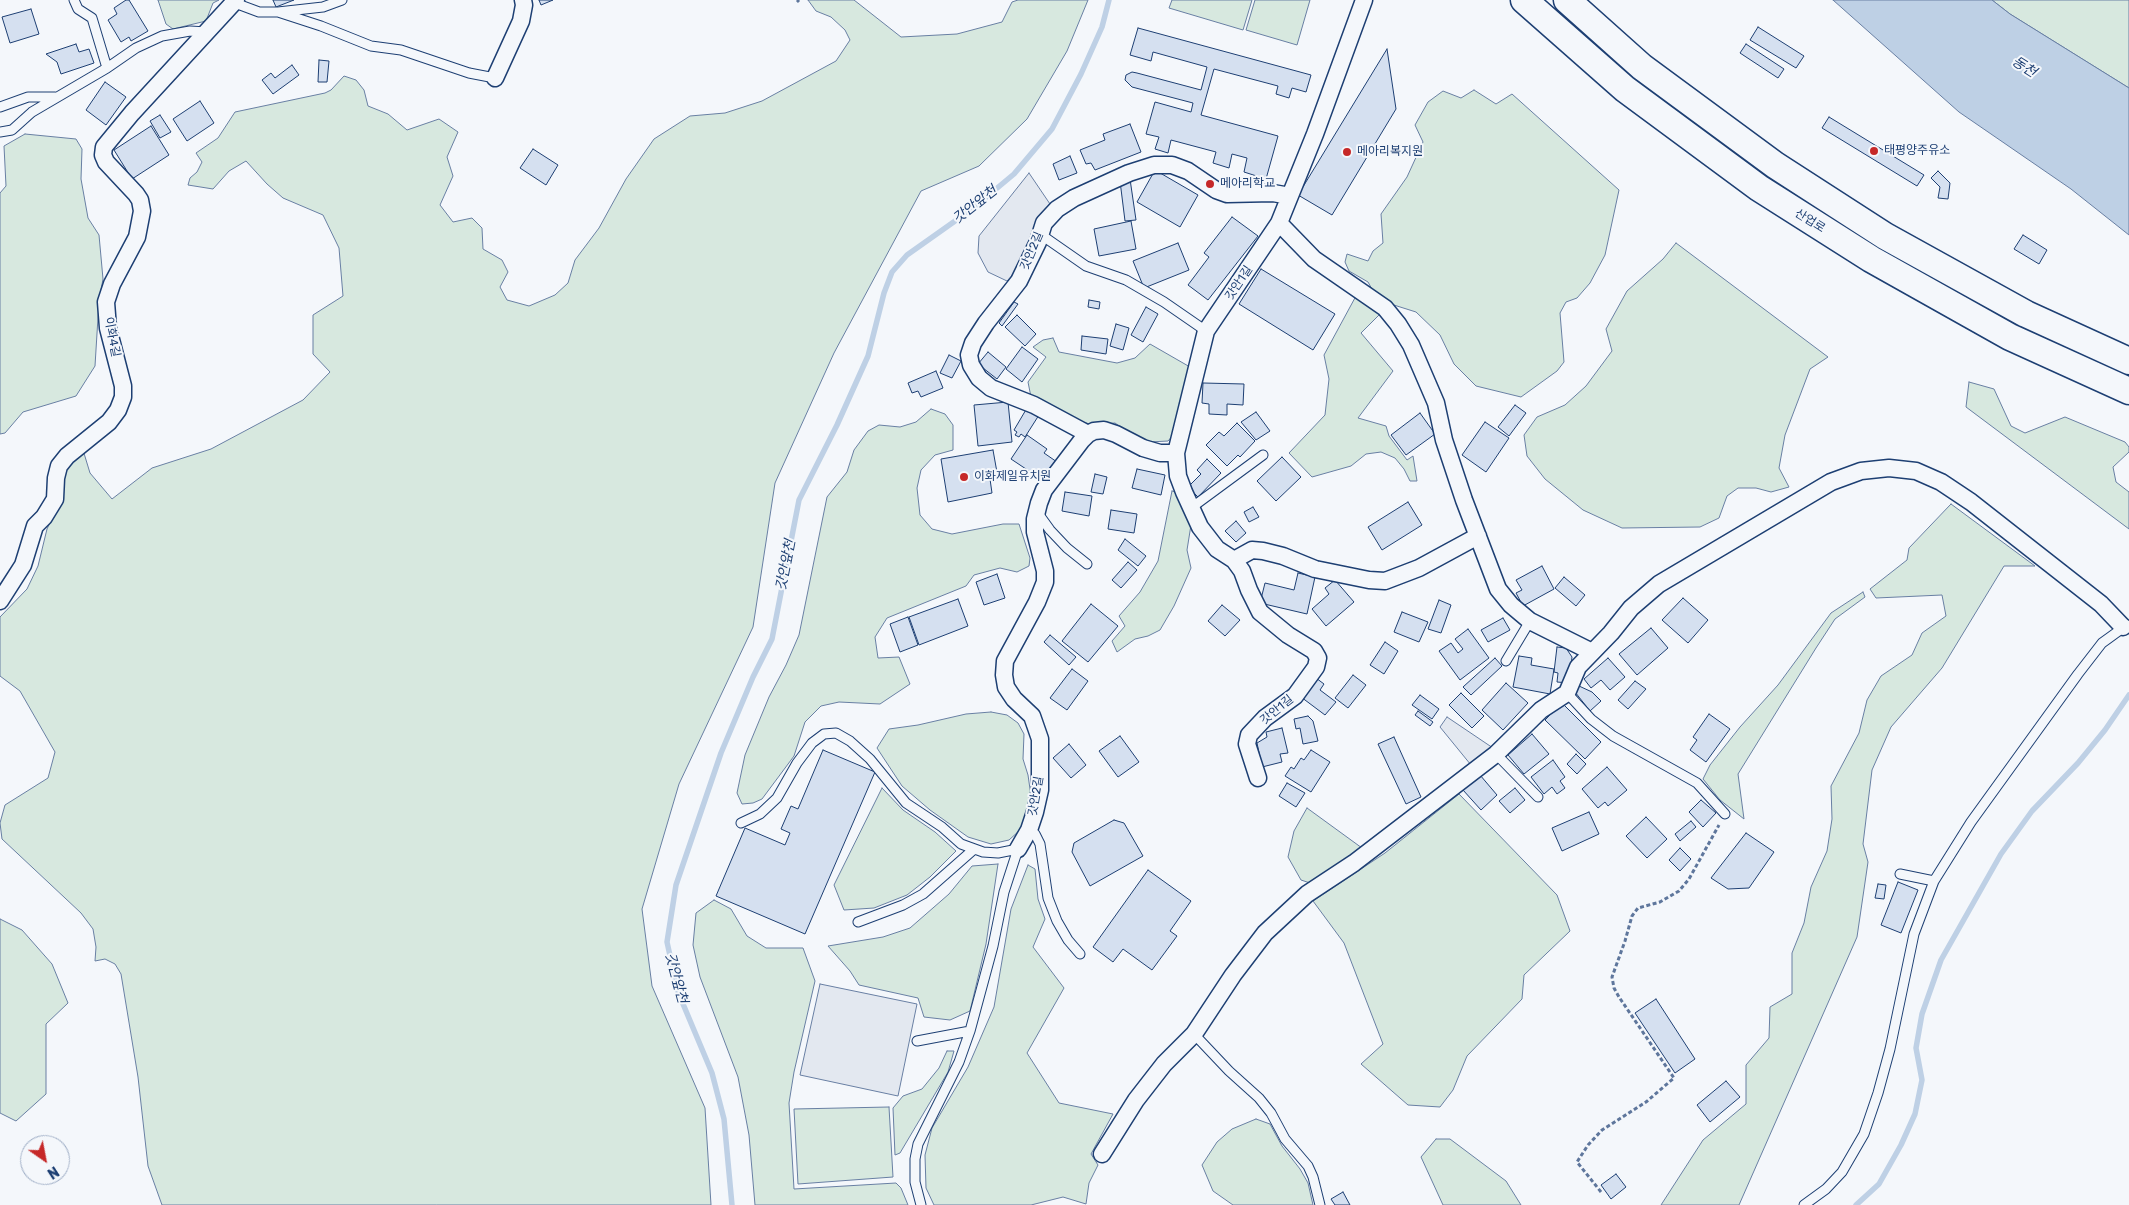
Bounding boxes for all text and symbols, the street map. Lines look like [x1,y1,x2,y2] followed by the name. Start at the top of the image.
[2009,53,2039,81] water label: 동천
[1884,144,1950,158] place label: 태평양주유소
[1357,145,1423,159] place label: 메아리복지원
[1868,145,1880,157] marker: 태평양주유소
[1341,146,1353,158] marker: 메아리복지원
[1220,177,1275,191] place label: 메아리학교
[1204,178,1216,190] marker: 메아리학교
[950,183,1000,227] water label: 갓안앞천
[1792,206,1828,236] street label: 산업로
[1018,230,1046,272] street label: 갓안2길
[1222,263,1256,303] street label: 갓안1길
[101,316,123,358] street label: 이화4길
[974,470,1051,484] place label: 이화제일유치원
[958,471,970,483] marker: 이화제일유치원
[773,538,799,592] water label: 갓안앞천
[1258,692,1296,728] street label: 갓안1길
[1025,775,1047,817] street label: 갓안2길
[661,951,691,1005] water label: 갓안앞천
[20,1135,70,1185] north arrow
[44,1162,62,1182] text: N

